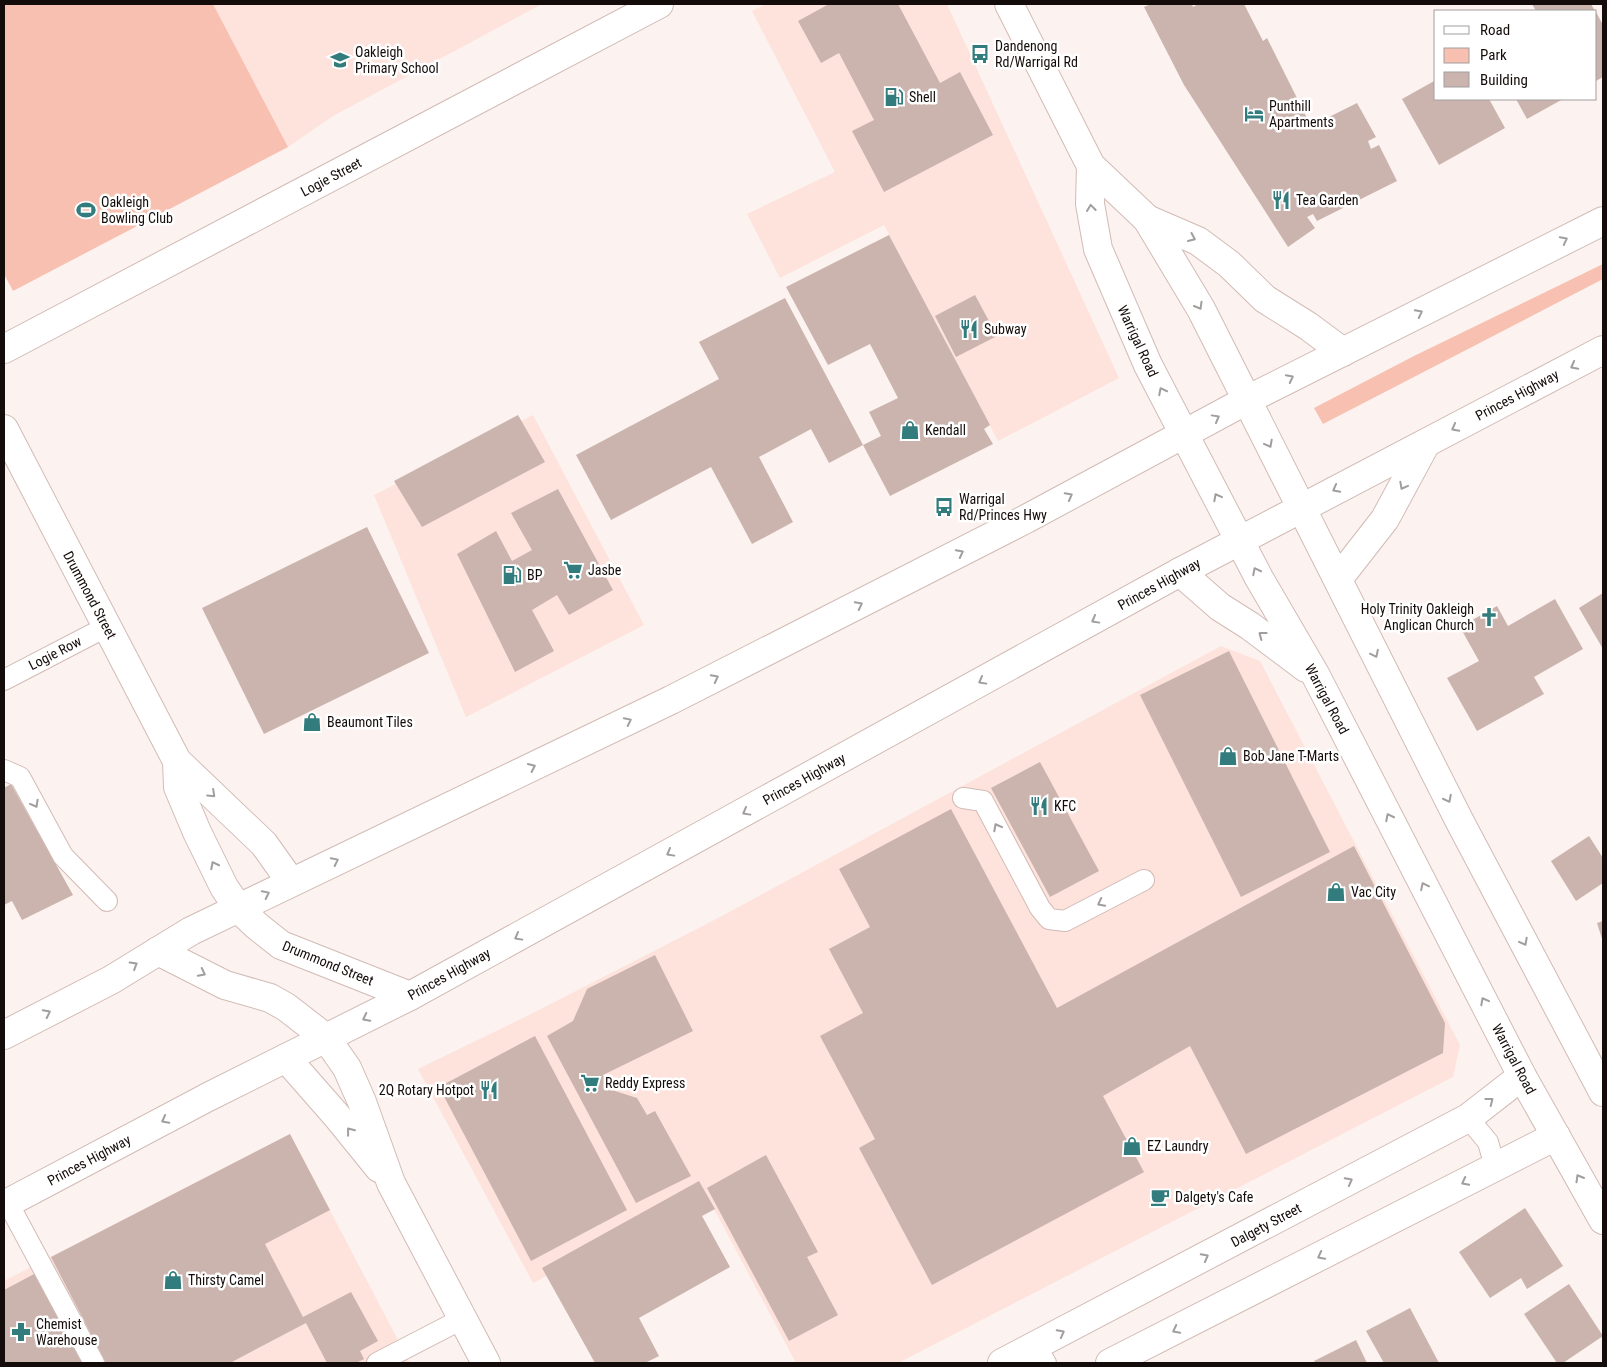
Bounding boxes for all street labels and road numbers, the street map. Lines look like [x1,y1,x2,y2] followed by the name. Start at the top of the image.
[298,154,364,200] street label: Logie Street
[1114,303,1162,379] street label: Warrigal Road
[1473,366,1561,424] street label: Princes Highway
[60,548,120,642] street label: Drummond Street
[1115,555,1203,613] street label: Princes Highway
[26,633,84,673] street label: Logie Row
[1302,661,1352,737] street label: Warrigal Road
[760,750,848,808] street label: Princes Highway
[280,937,376,989] street label: Drummond Street
[405,945,493,1003] street label: Princes Highway
[1489,1021,1539,1097] street label: Warrigal Road
[45,1131,133,1189] street label: Princes Highway
[1228,1200,1304,1250] street label: Dalgety Street

